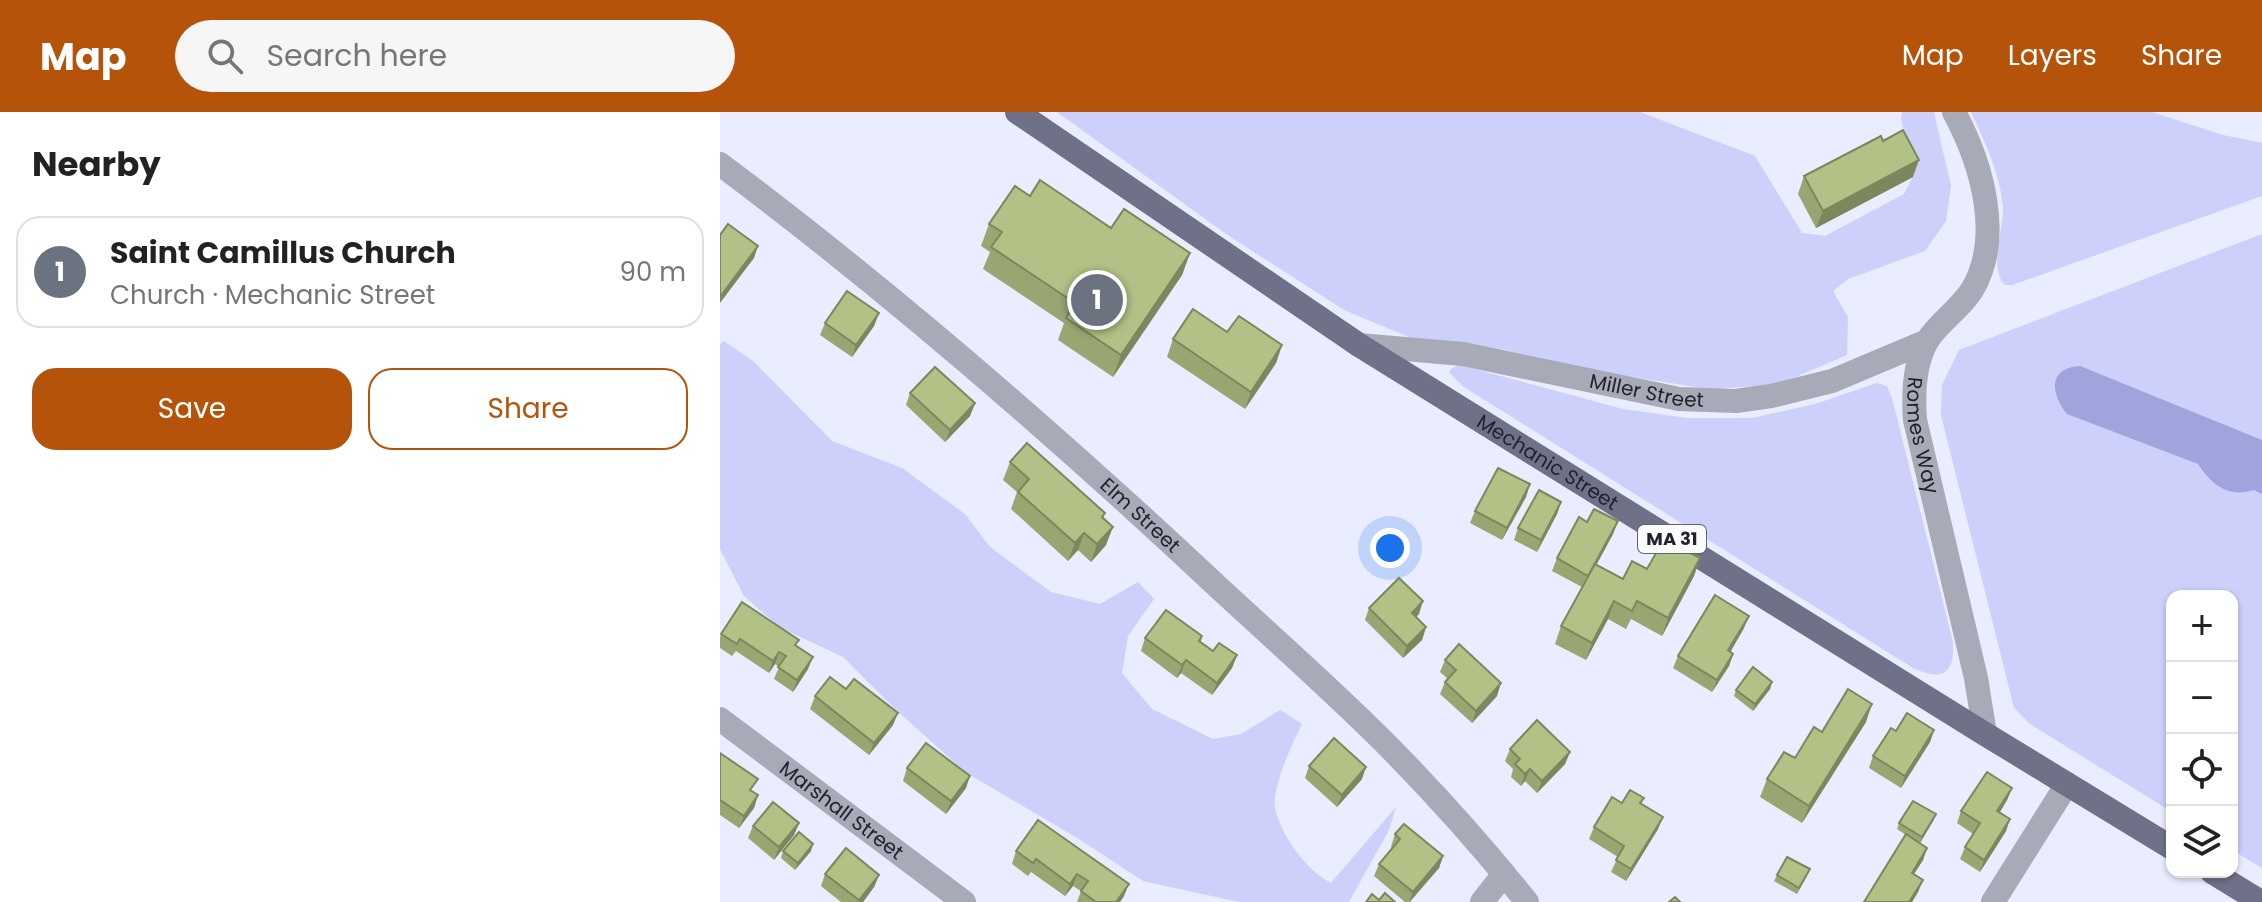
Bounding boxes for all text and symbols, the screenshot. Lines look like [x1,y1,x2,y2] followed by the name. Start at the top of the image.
[175,20,735,92] search box
[40,30,127,83] text: Map
[203,34,247,78] icon: search
[267,34,447,77] text: Search here
[1902,36,1964,75] text: Map
[2008,36,2097,75] text: Layers
[2141,36,2222,75] text: Share
[32,140,161,188] text: Nearby
[110,231,456,274] text: Saint Camillus Church
[55,254,65,290] text: 1
[620,254,686,290] text: 90 m
[1071,270,1123,330] pin: 1
[110,277,435,313] text: Church · Mechanic Street
[1587,367,1704,414] street label: Miller Street
[32,368,352,450] button: Save
[368,368,688,450] button: Share
[1900,376,1946,497] street label: Romes Way
[1472,408,1624,517] street label: Mechanic Street
[1094,471,1187,559] street label: Elm Street
[1638,525,1706,553] road number: MA 31
[1370,528,1410,568] your location
[2166,590,2238,878] map controls
[2166,590,2238,662] button: +
[2166,662,2238,734] button: −
[2166,734,2238,806] button: locate
[774,754,910,866] street label: Marshall Street
[2166,806,2238,878] button: layers

